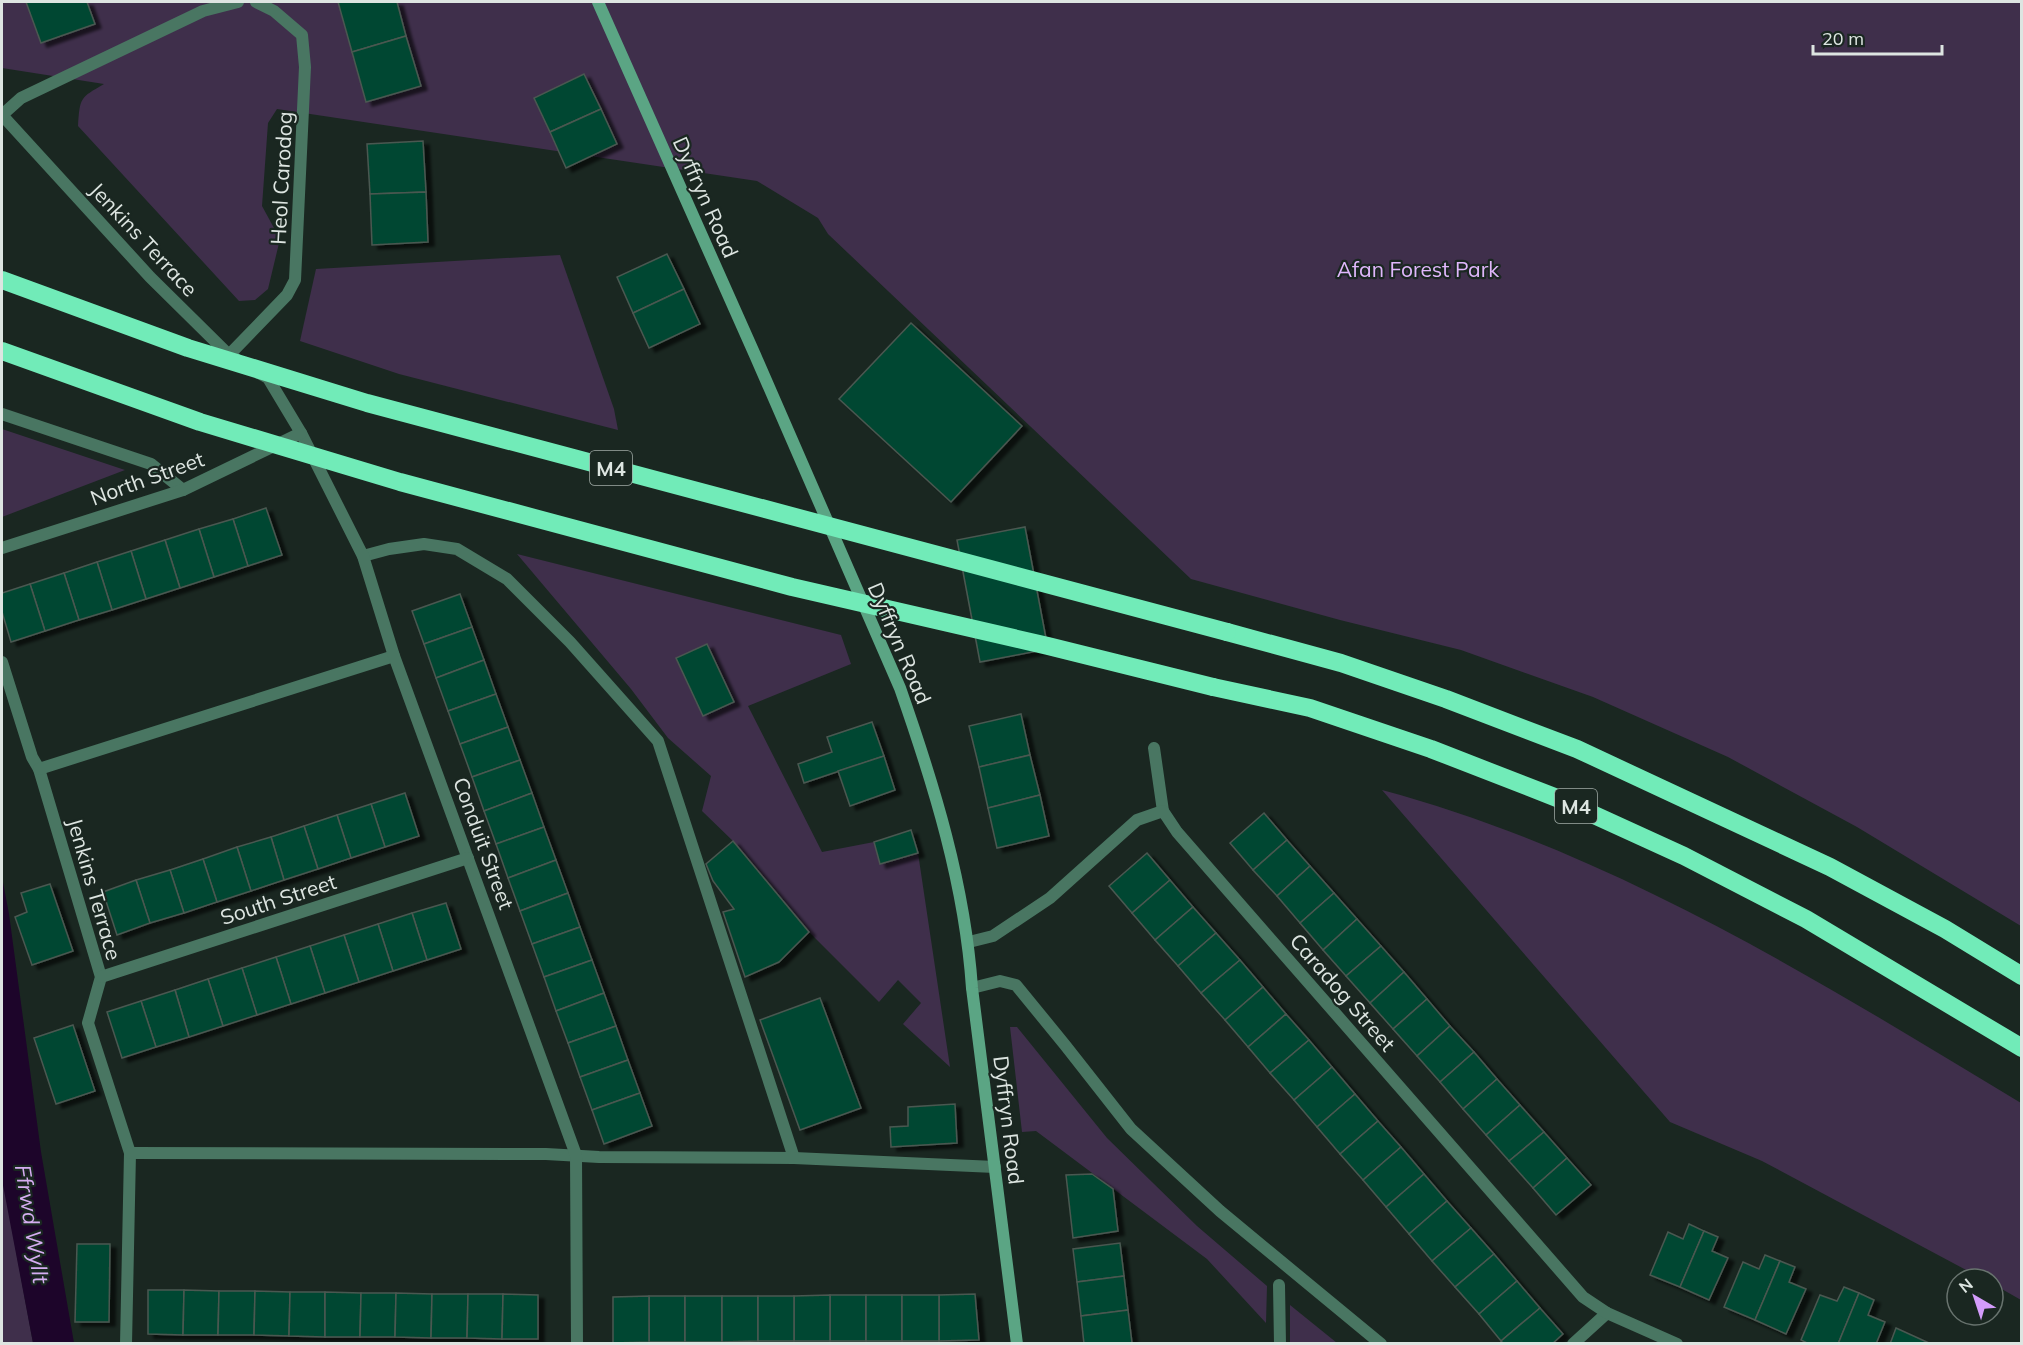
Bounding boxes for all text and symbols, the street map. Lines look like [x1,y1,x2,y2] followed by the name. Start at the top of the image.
[1813,18,1942,56] scale bar
[1822,27,1864,50] text: 20 m
[265,111,297,245] street label: Heol Carodog
[668,133,744,261] street label: Dyffryn Road
[85,177,203,301] street label: Jenkins Terrace
[1337,256,1499,282] park label: Afan Forest Park
[87,445,207,511] street label: North Street
[590,451,632,485] road number: M4
[863,578,937,708] street label: Dyffryn Road
[448,773,520,913] street label: Conduit Street
[1555,789,1597,823] road number: M4
[62,815,128,963] street label: Jenkins Terrace
[217,868,339,930] street label: South Street
[1285,928,1401,1056] street label: Caradog Street
[988,1054,1030,1186] street label: Dyffryn Road
[9,1163,55,1287] water label: Ffrwd Wyllt
[1945,1267,2005,1327] north arrow
[1955,1274,1977,1297] text: N

